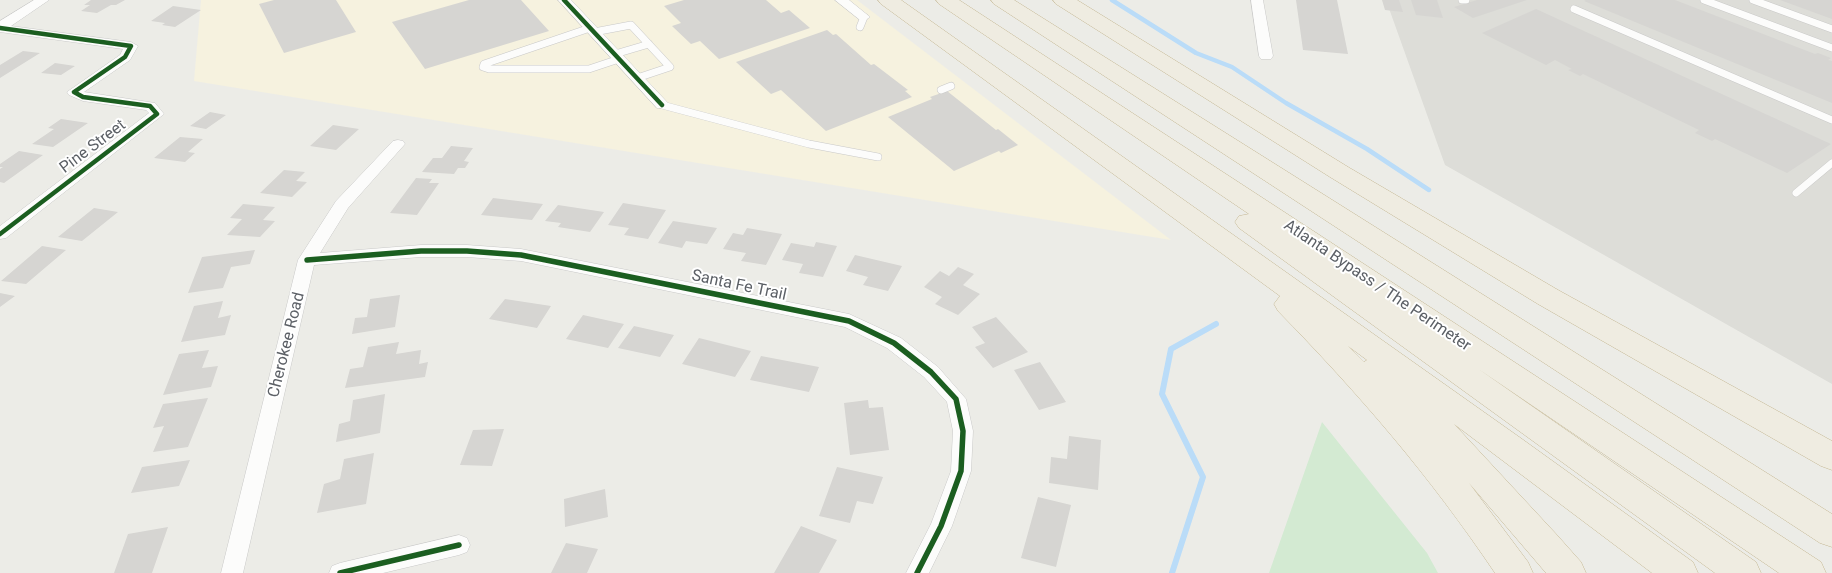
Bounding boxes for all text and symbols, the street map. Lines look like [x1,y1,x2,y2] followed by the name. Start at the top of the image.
[56,116,130,178] street label: Pine Street
[1280,216,1474,356] street label: Atlanta Bypass / The Perimeter
[690,267,788,305] street label: Santa Fe Trail
[265,290,309,400] street label: Cherokee Road

